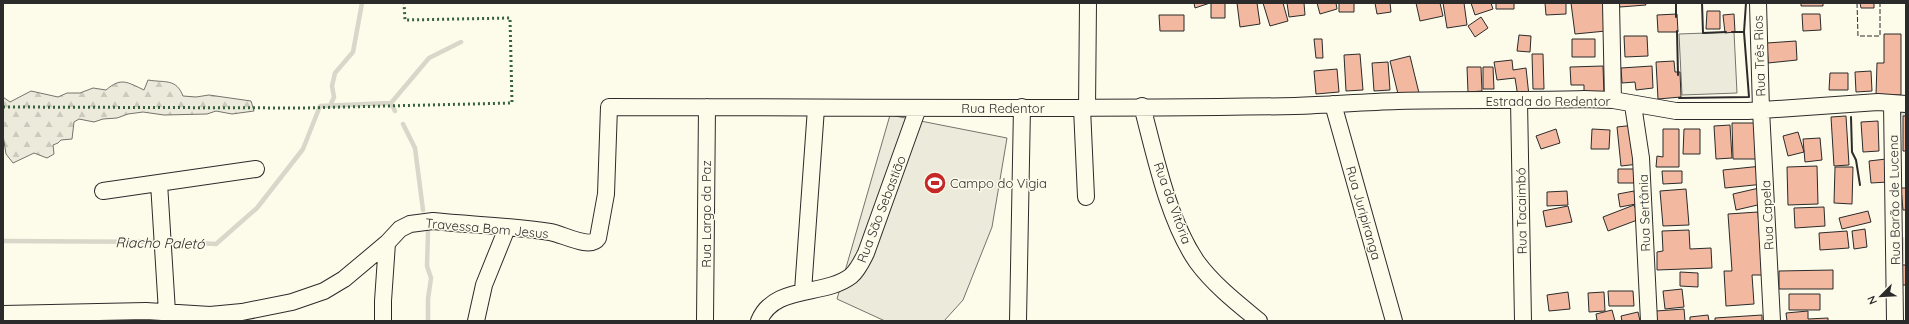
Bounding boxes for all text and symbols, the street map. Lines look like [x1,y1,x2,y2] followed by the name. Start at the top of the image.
[1750,15,1768,97] street label: Rua Três Rios
[1485,93,1611,109] street label: Estrada do Redentor
[961,100,1045,116] street label: Rua Redentor
[1885,135,1903,265] street label: Rua Barão de Lucena
[853,153,909,265] street label: Rua São Sebastião
[698,160,714,268] street label: Rua Largo da Paz
[1151,160,1195,246] street label: Rua da Vitória
[1343,164,1385,262] street label: Rua Juripiranga
[1512,167,1530,255] street label: Rua Tacaimbó
[922,170,948,196] sports icon: Campo do Vigia
[1635,174,1653,252] street label: Rua Sertânia
[950,175,1047,191] place label: Campo do Vigia
[1757,180,1777,250] street label: Rua Capela
[425,215,549,241] street label: Travessa Bom Jesus
[115,233,205,253] water label: Riacho Paletó
[1861,276,1901,316] north arrow
[1864,294,1880,307] text: N

